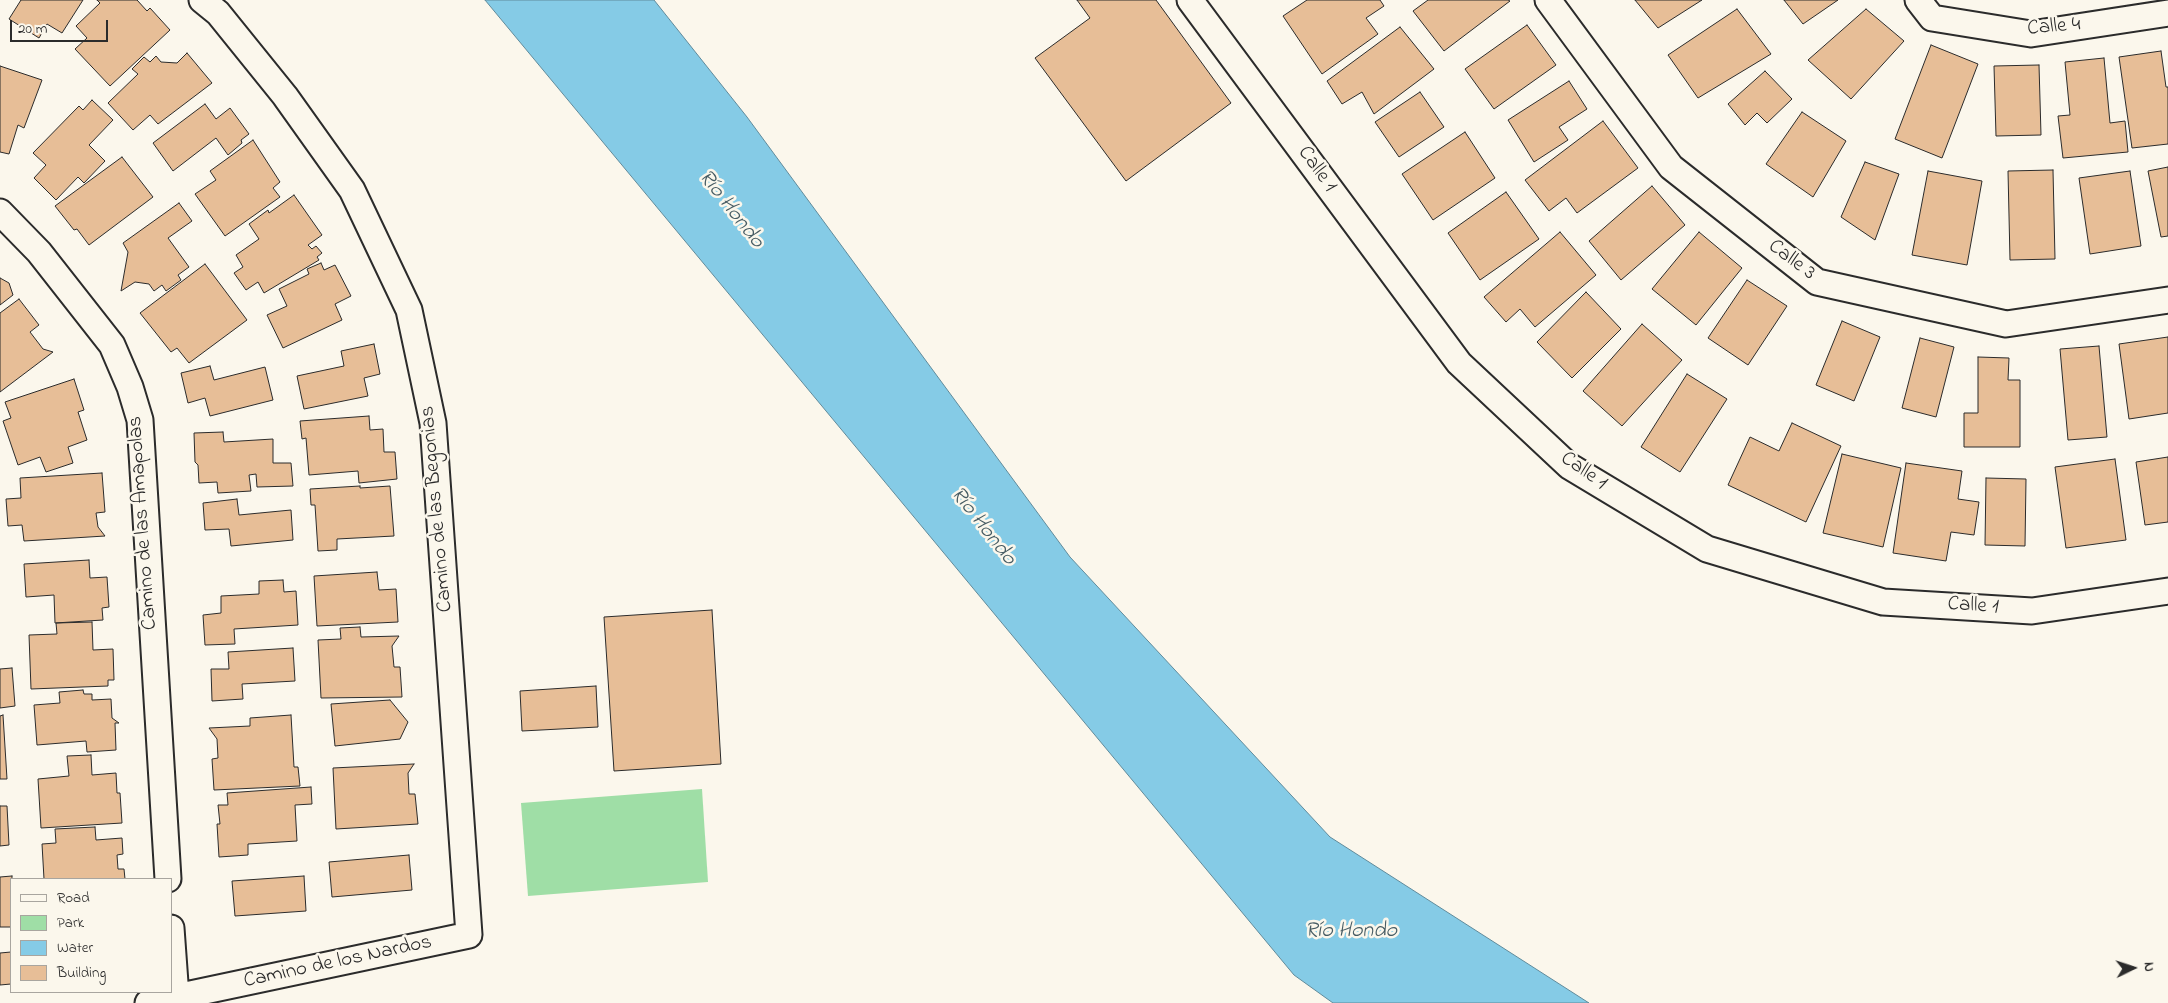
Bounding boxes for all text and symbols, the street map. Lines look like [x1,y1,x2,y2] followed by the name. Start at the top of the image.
[12,10,110,42] scale bar
[2026,13,2082,43] street label: Calle 4
[18,18,47,40] text: 20 m
[1291,142,1341,198] street label: Calle 1
[691,166,769,254] water label: Río Hondo
[1762,235,1820,287] street label: Calle 3
[416,405,460,613] street label: Camino de las Begonias
[124,415,164,631] street label: Camino de las Amapolas
[1555,447,1611,497] street label: Calle 1
[943,483,1021,571] water label: Río Hondo
[1947,593,1999,621] street label: Calle 1
[10,878,172,993] legend
[57,887,90,909] text: Road
[57,912,84,934] text: Park
[1305,919,1397,945] water label: Río Hondo
[242,931,434,995] street label: Camino de los Nardos
[57,937,93,959] text: Water
[2108,943,2158,993] north arrow
[2138,961,2159,972] text: N
[57,962,106,984] text: Building

